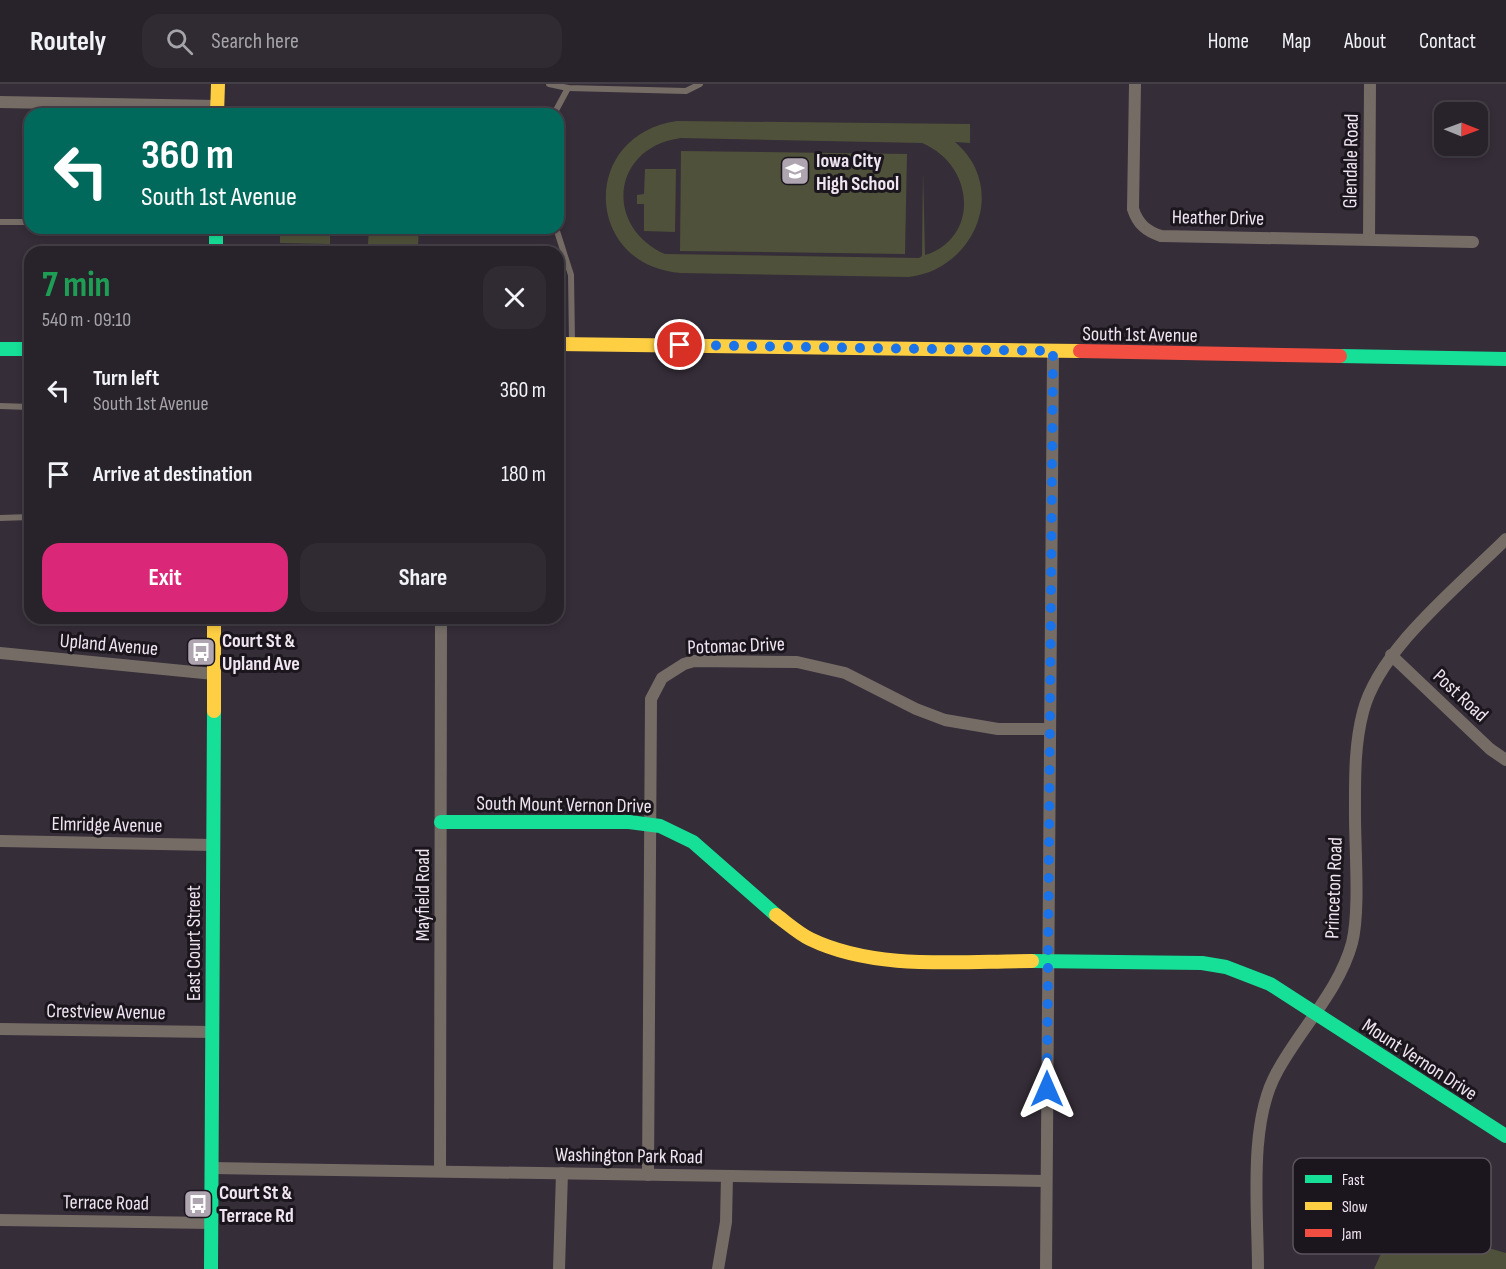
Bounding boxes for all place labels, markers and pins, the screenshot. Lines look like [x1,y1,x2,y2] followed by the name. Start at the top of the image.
[816,149,899,196] place label: Iowa City High School
[779,155,811,187] school or university icon: Iowa City High School
[654,319,705,370] pin
[222,629,300,676] place label: Court St & Upland Ave
[185,636,217,668] bus stop icon: Court St & Upland Ave
[219,1181,294,1228] place label: Court St & Terrace Rd
[182,1188,214,1220] bus stop icon: Court St & Terrace Rd

